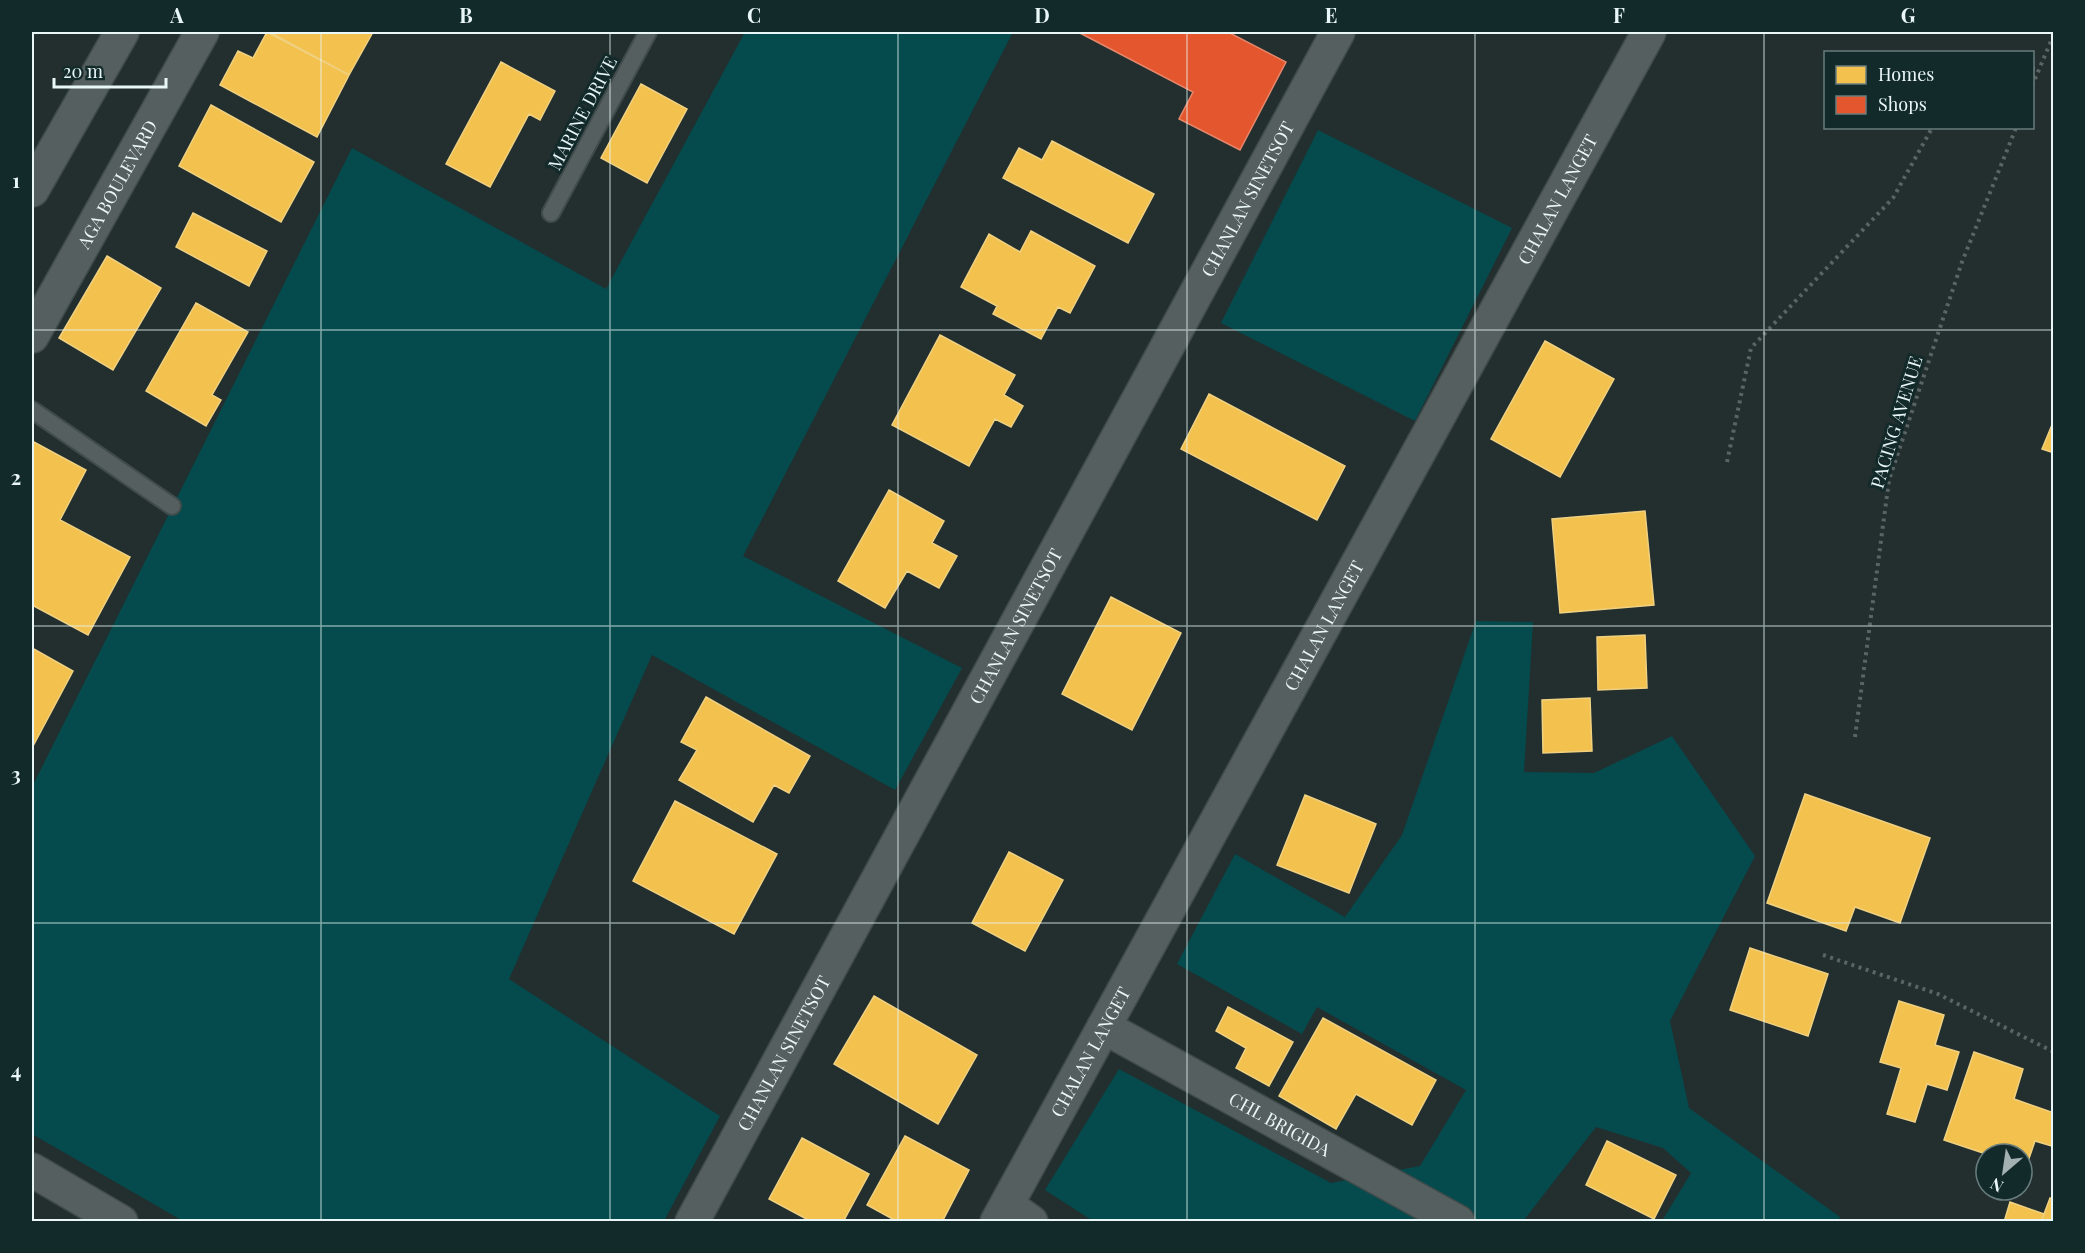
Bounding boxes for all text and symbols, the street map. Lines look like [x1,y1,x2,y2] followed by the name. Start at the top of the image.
[169,1,184,28] text: A
[459,1,473,28] text: B
[747,1,761,28] text: C
[1034,1,1050,28] text: D
[1325,1,1337,28] text: E
[1613,1,1625,28] text: F
[1901,1,1916,28] text: G
[54,51,166,89] scale bar
[1824,51,2034,129] legend
[542,52,622,174] street label: MARINE DRIVE
[63,59,103,83] text: 20 m
[1878,62,1934,86] text: Homes
[1878,92,1927,116] text: Shops
[71,116,162,254] street label: AGA BOULEVARD
[1195,117,1299,281] street label: CHANLAN SINETSOT
[1512,130,1603,269] street label: CHALAN LANGET
[12,166,20,193] text: 1
[1864,353,1928,491] street label: PACING AVENUE
[11,463,21,490] text: 2
[964,544,1067,708] street label: CHANLAN SINETSOT
[1278,556,1369,695] street label: CHALAN LANGET
[11,760,21,787] text: 3
[732,971,836,1135] street label: CHANLAN SINETSOT
[1045,983,1136,1121] street label: CHALAN LANGET
[11,1056,21,1083] text: 4
[1225,1086,1336,1162] street label: CHL BRIGIDA
[1974,1142,2034,1202] north arrow
[1986,1173,2007,1198] text: N

